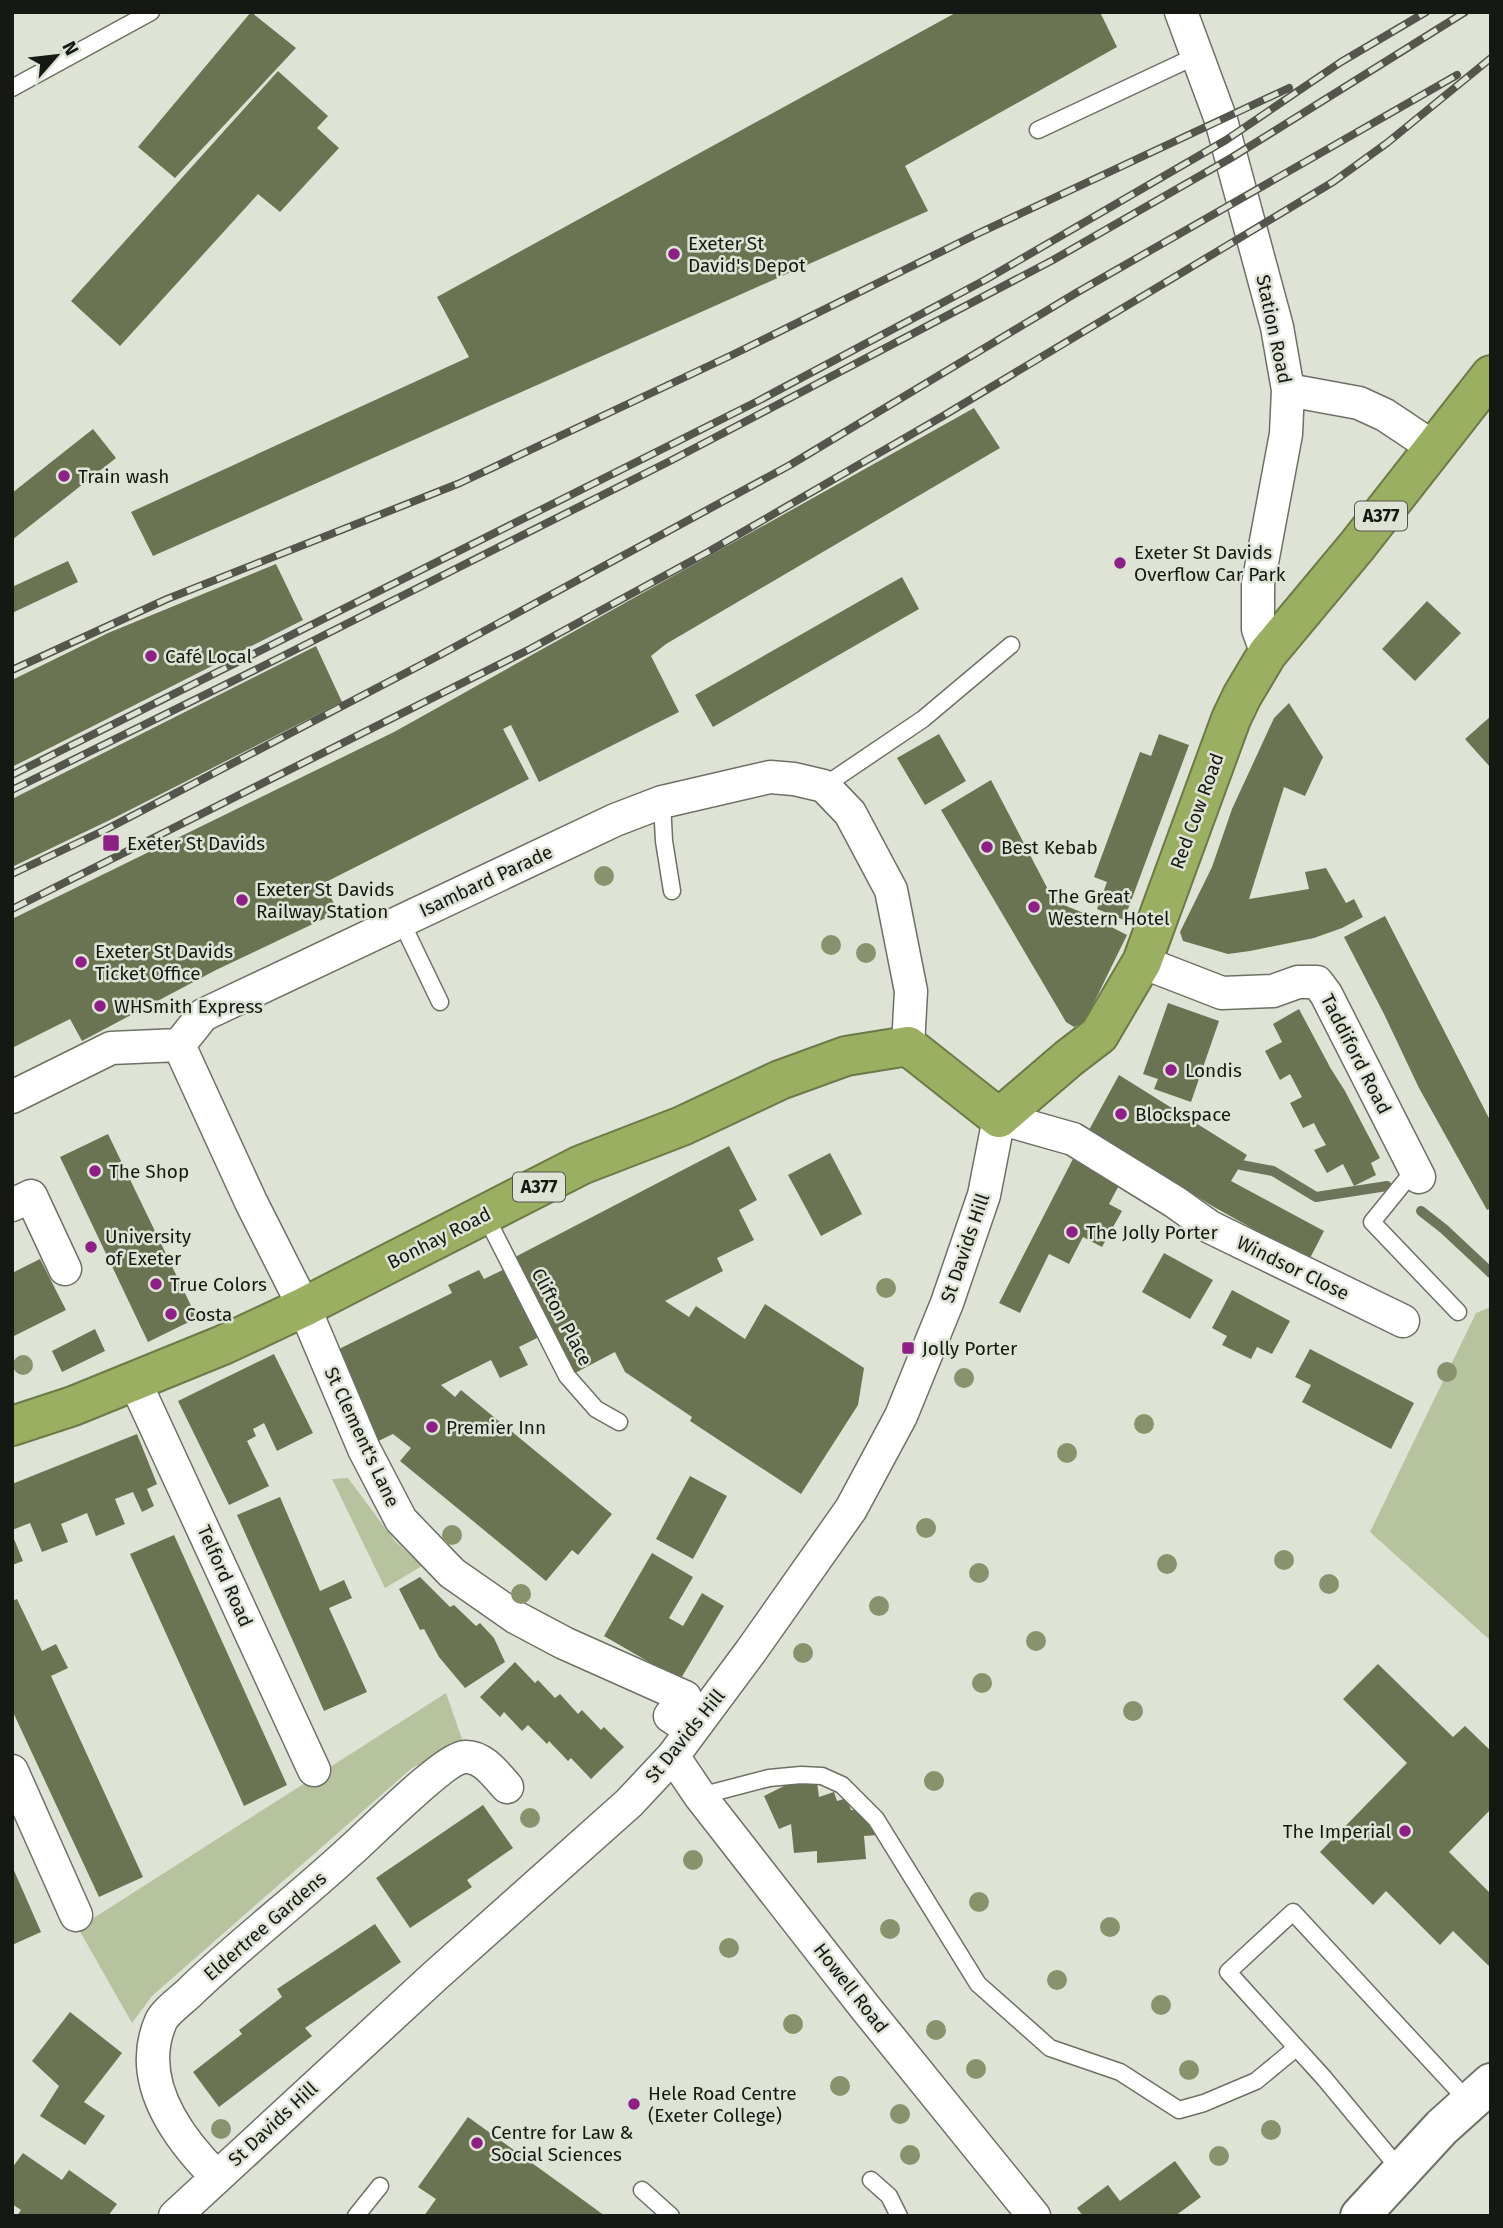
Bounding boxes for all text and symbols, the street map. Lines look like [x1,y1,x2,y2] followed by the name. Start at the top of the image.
[21,21,91,91] north arrow
[57,37,84,59] text: N
[688,232,806,277] place label: Exeter St David's Depot
[666,246,682,262] marker: Exeter St David's Depot
[1251,272,1297,386] street label: Station Road
[78,465,169,488] place label: Train wash
[56,468,72,484] marker: Train wash
[1355,502,1407,530] road number: A377
[1134,541,1286,586] place label: Exeter St Davids Overflow Car Park
[1112,555,1128,571] marker: Exeter St Davids Overflow Car Park
[165,645,252,668] place label: Café Local
[143,648,159,664] marker: Café Local
[1165,750,1229,872] street label: Red Cow Road
[127,832,265,855] place label: Exeter St Davids
[101,833,121,853] marker: Exeter St Davids
[1001,836,1098,859] place label: Best Kebab
[979,839,995,855] marker: Best Kebab
[416,840,556,922] street label: Isambard Parade
[256,878,394,923] place label: Exeter St Davids Railway Station
[1048,885,1170,930] place label: The Great Western Hotel
[234,892,250,908] marker: Exeter St Davids Railway Station
[1026,899,1042,915] marker: The Great Western Hotel
[95,940,233,985] place label: Exeter St Davids Ticket Office
[73,954,89,970] marker: Exeter St Davids Ticket Office
[1316,990,1396,1118] street label: Taddiford Road
[114,995,263,1018] place label: WHSmith Express
[92,998,108,1014] marker: WHSmith Express
[1185,1059,1242,1082] place label: Londis
[1163,1062,1179,1078] marker: Londis
[1135,1103,1231,1126] place label: Blockspace
[1113,1106,1129,1122] marker: Blockspace
[109,1160,189,1183] place label: The Shop
[87,1163,103,1179] marker: The Shop
[513,1172,565,1202] road number: A377
[936,1190,995,1306] street label: St Davids Hill
[383,1202,495,1274] street label: Bonhay Road
[1086,1221,1218,1244] place label: The Jolly Porter
[1064,1224,1080,1240] marker: The Jolly Porter
[105,1225,192,1270] place label: University of Exeter
[1233,1231,1353,1305] street label: Windsor Close
[83,1239,99,1255] marker: University of Exeter
[527,1264,597,1370] street label: Clifton Place
[170,1273,267,1296] place label: True Colors
[148,1276,164,1292] marker: True Colors
[185,1303,232,1326] place label: Costa
[163,1306,179,1322] marker: Costa
[922,1337,1018,1360] place label: Jolly Porter
[900,1340,916,1356] marker: Jolly Porter
[319,1363,405,1511] street label: St Clement's Lane
[446,1416,546,1439] place label: Premier Inn
[424,1419,440,1435] marker: Premier Inn
[192,1522,258,1630] street label: Telford Road
[640,1684,730,1787] street label: St Davids Hill
[1283,1820,1391,1843] place label: The Imperial
[1397,1823,1413,1839] marker: The Imperial
[199,1866,331,1985] street label: Eldertree Gardens
[809,1938,893,2038] street label: Howell Road
[224,2077,323,2171] street label: St Davids Hill
[648,2082,797,2127] place label: Hele Road Centre (Exeter College)
[626,2096,642,2112] marker: Hele Road Centre (Exeter College)
[491,2121,634,2166] place label: Centre for Law & Social Sciences
[469,2135,485,2151] marker: Centre for Law & Social Sciences

